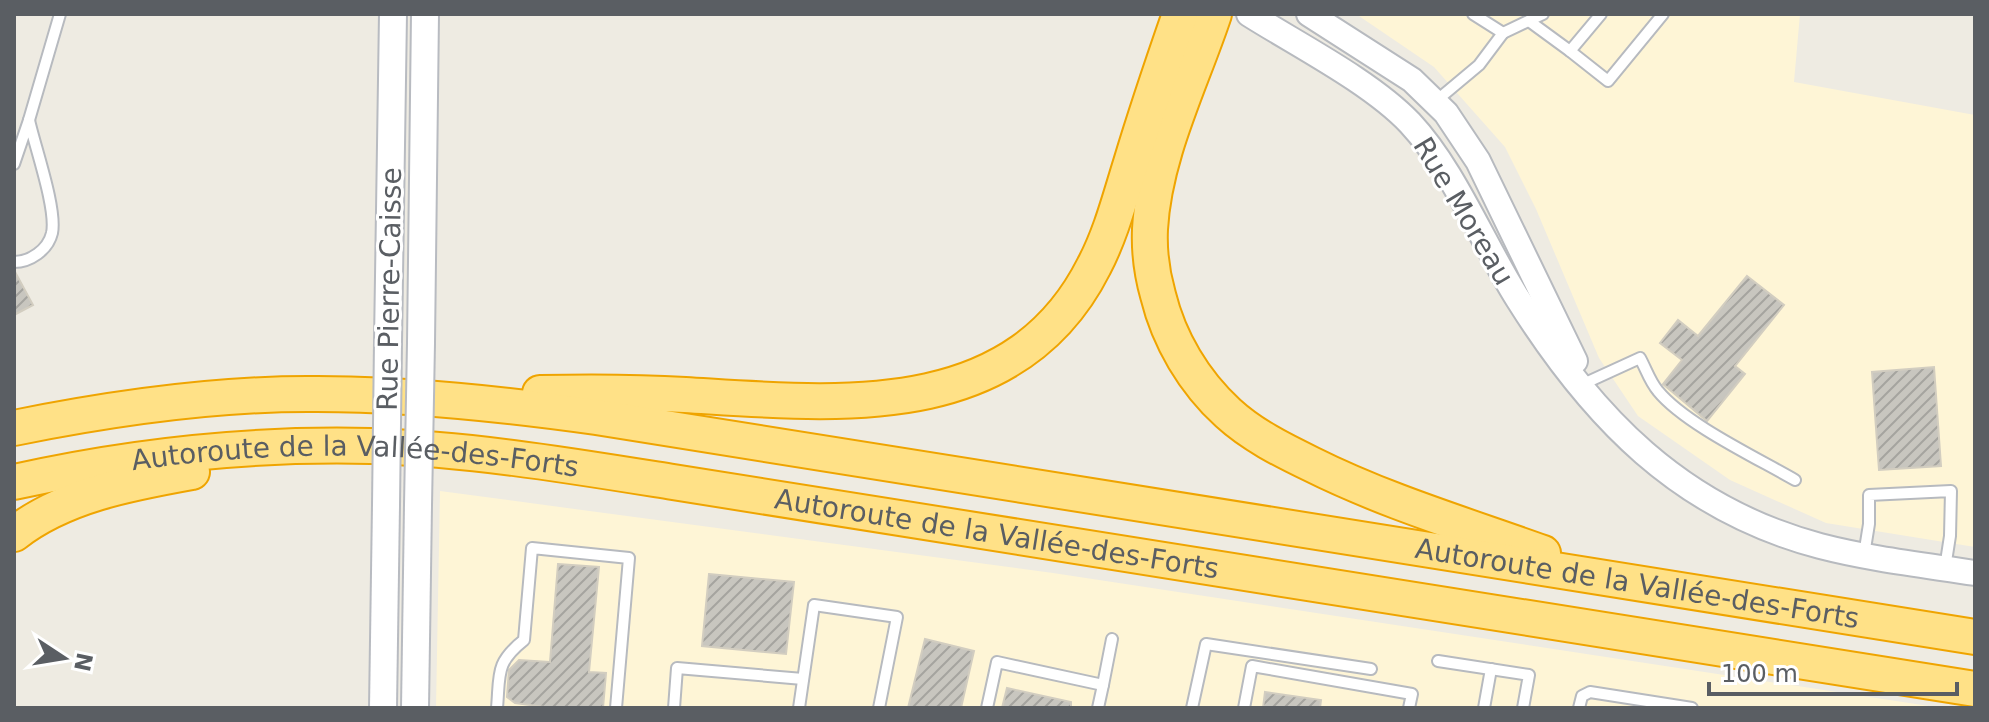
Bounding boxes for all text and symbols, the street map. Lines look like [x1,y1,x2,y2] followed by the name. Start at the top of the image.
[1407,131,1521,291] street label: Rue Moreau
[371,167,408,411] street label: Rue Pierre-Caisse
[129,430,581,484] street label: Autoroute de la Vallée-des-Forts
[772,482,1221,586] street label: Autoroute de la Vallée-des-Forts
[1413,532,1861,635] street label: Autoroute de la Vallée-des-Forts
[24,618,104,698] north arrow
[1709,646,1957,696] scale bar
[69,650,97,674] text: N
[1721,660,1798,688] text: 100 m

